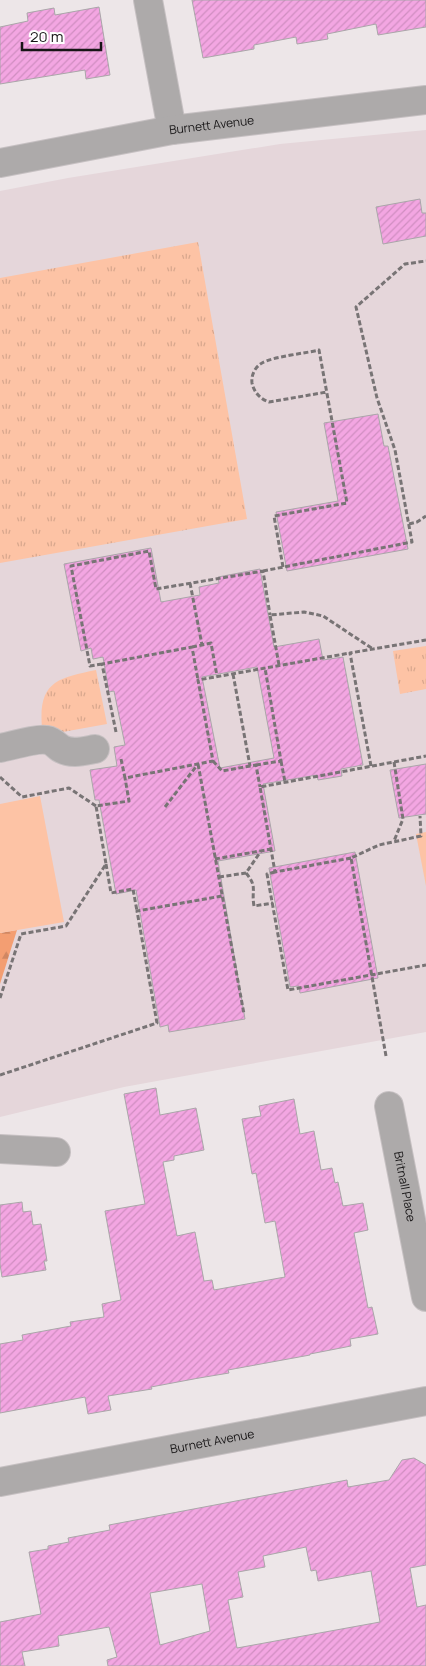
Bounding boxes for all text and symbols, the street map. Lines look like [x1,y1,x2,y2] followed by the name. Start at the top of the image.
[22,20,101,52] scale bar
[30,26,63,47] text: 20 m
[168,111,255,138] street label: Burnett Avenue
[390,1150,420,1223] street label: Britnall Place
[169,1425,256,1457] street label: Burnett Avenue

